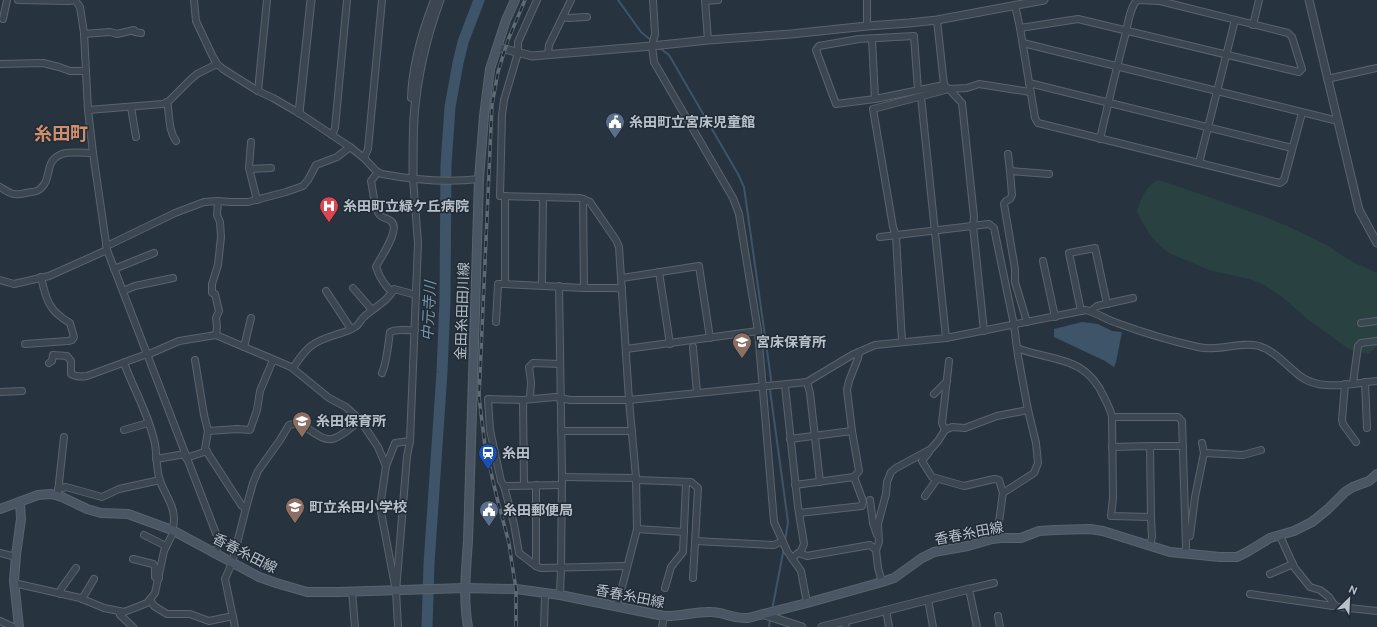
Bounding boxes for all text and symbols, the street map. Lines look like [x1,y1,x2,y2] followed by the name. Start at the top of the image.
[604,111,626,139] public building icon: 糸田町立宮床児童館
[629,114,755,130] place label: 糸田町立宮床児童館
[34,123,88,143] district label: 糸田町
[318,195,340,223] hospital icon: 糸田町立緑ケ丘病院
[343,198,469,214] place label: 糸田町立緑ケ丘病院
[452,262,472,360] street label: 金田糸田田川線
[418,279,439,341] water label: 中元寺川
[731,331,753,359] school or university icon: 宮床保育所
[756,334,826,350] place label: 宮床保育所
[291,410,313,438] school or university icon: 糸田保育所
[316,413,386,429] place label: 糸田保育所
[477,442,499,470] station icon: 糸田
[502,445,530,461] place label: 糸田
[284,496,306,524] school or university icon: 町立糸田小学校
[309,499,407,515] place label: 町立糸田小学校
[478,499,500,527] public building icon: 糸田郵便局
[503,502,573,518] place label: 糸田郵便局
[933,518,1005,548] street label: 香春糸田線
[210,530,280,576] street label: 香春糸田線
[1329,579,1369,619] north arrow
[594,581,666,611] street label: 香春糸田線
[1347,583,1359,597] text: N

